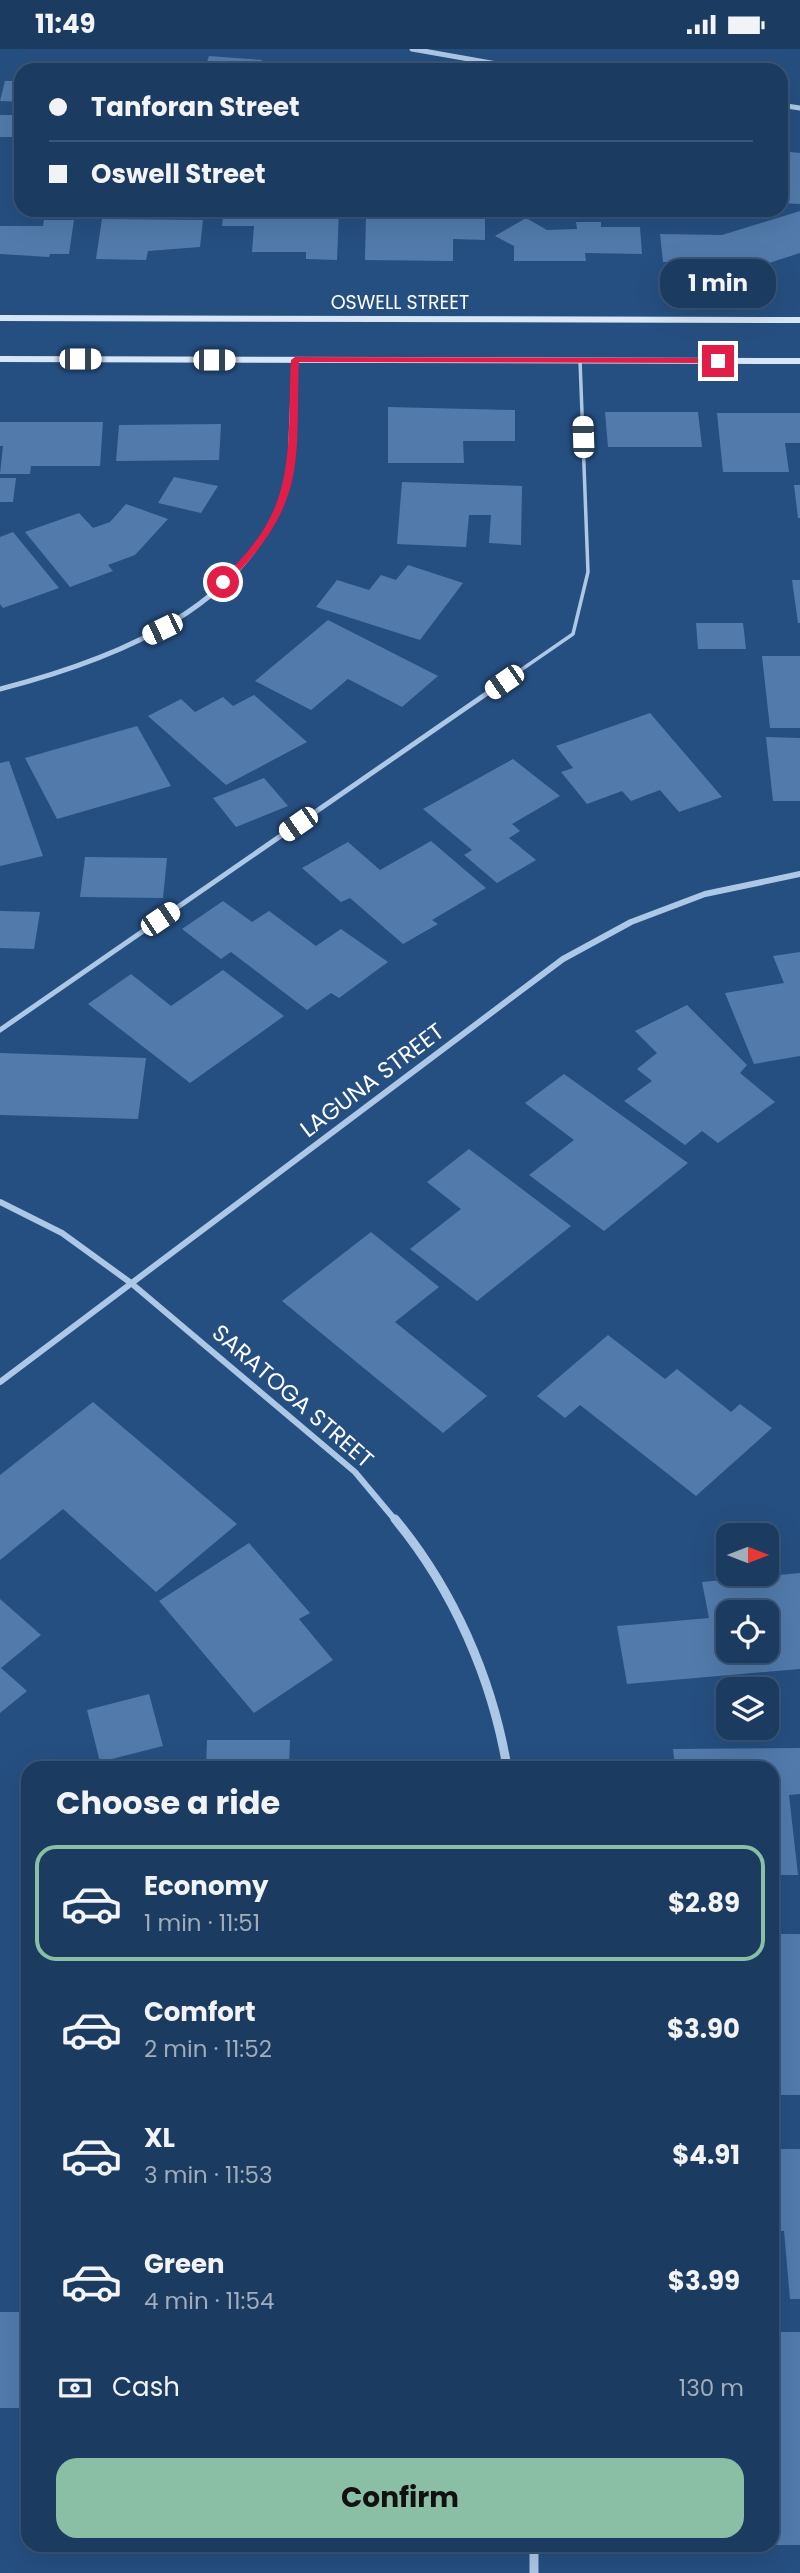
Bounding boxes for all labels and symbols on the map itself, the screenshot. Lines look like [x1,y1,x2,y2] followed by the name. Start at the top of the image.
[660,259,776,309] callout: 1 min
[331,289,469,316] street label: OSWELL STREET
[702,345,734,377] route end
[60,349,102,370] car
[194,350,236,371] car
[572,416,595,458] car
[207,566,239,598] route start
[139,610,186,648] car
[481,661,528,703] car
[275,803,322,845] car
[137,899,184,939] car
[293,1015,451,1145] street label: LAGUNA STREET
[205,1317,381,1475] street label: SARATOGA STREET
[716,1523,779,1585] north arrow

